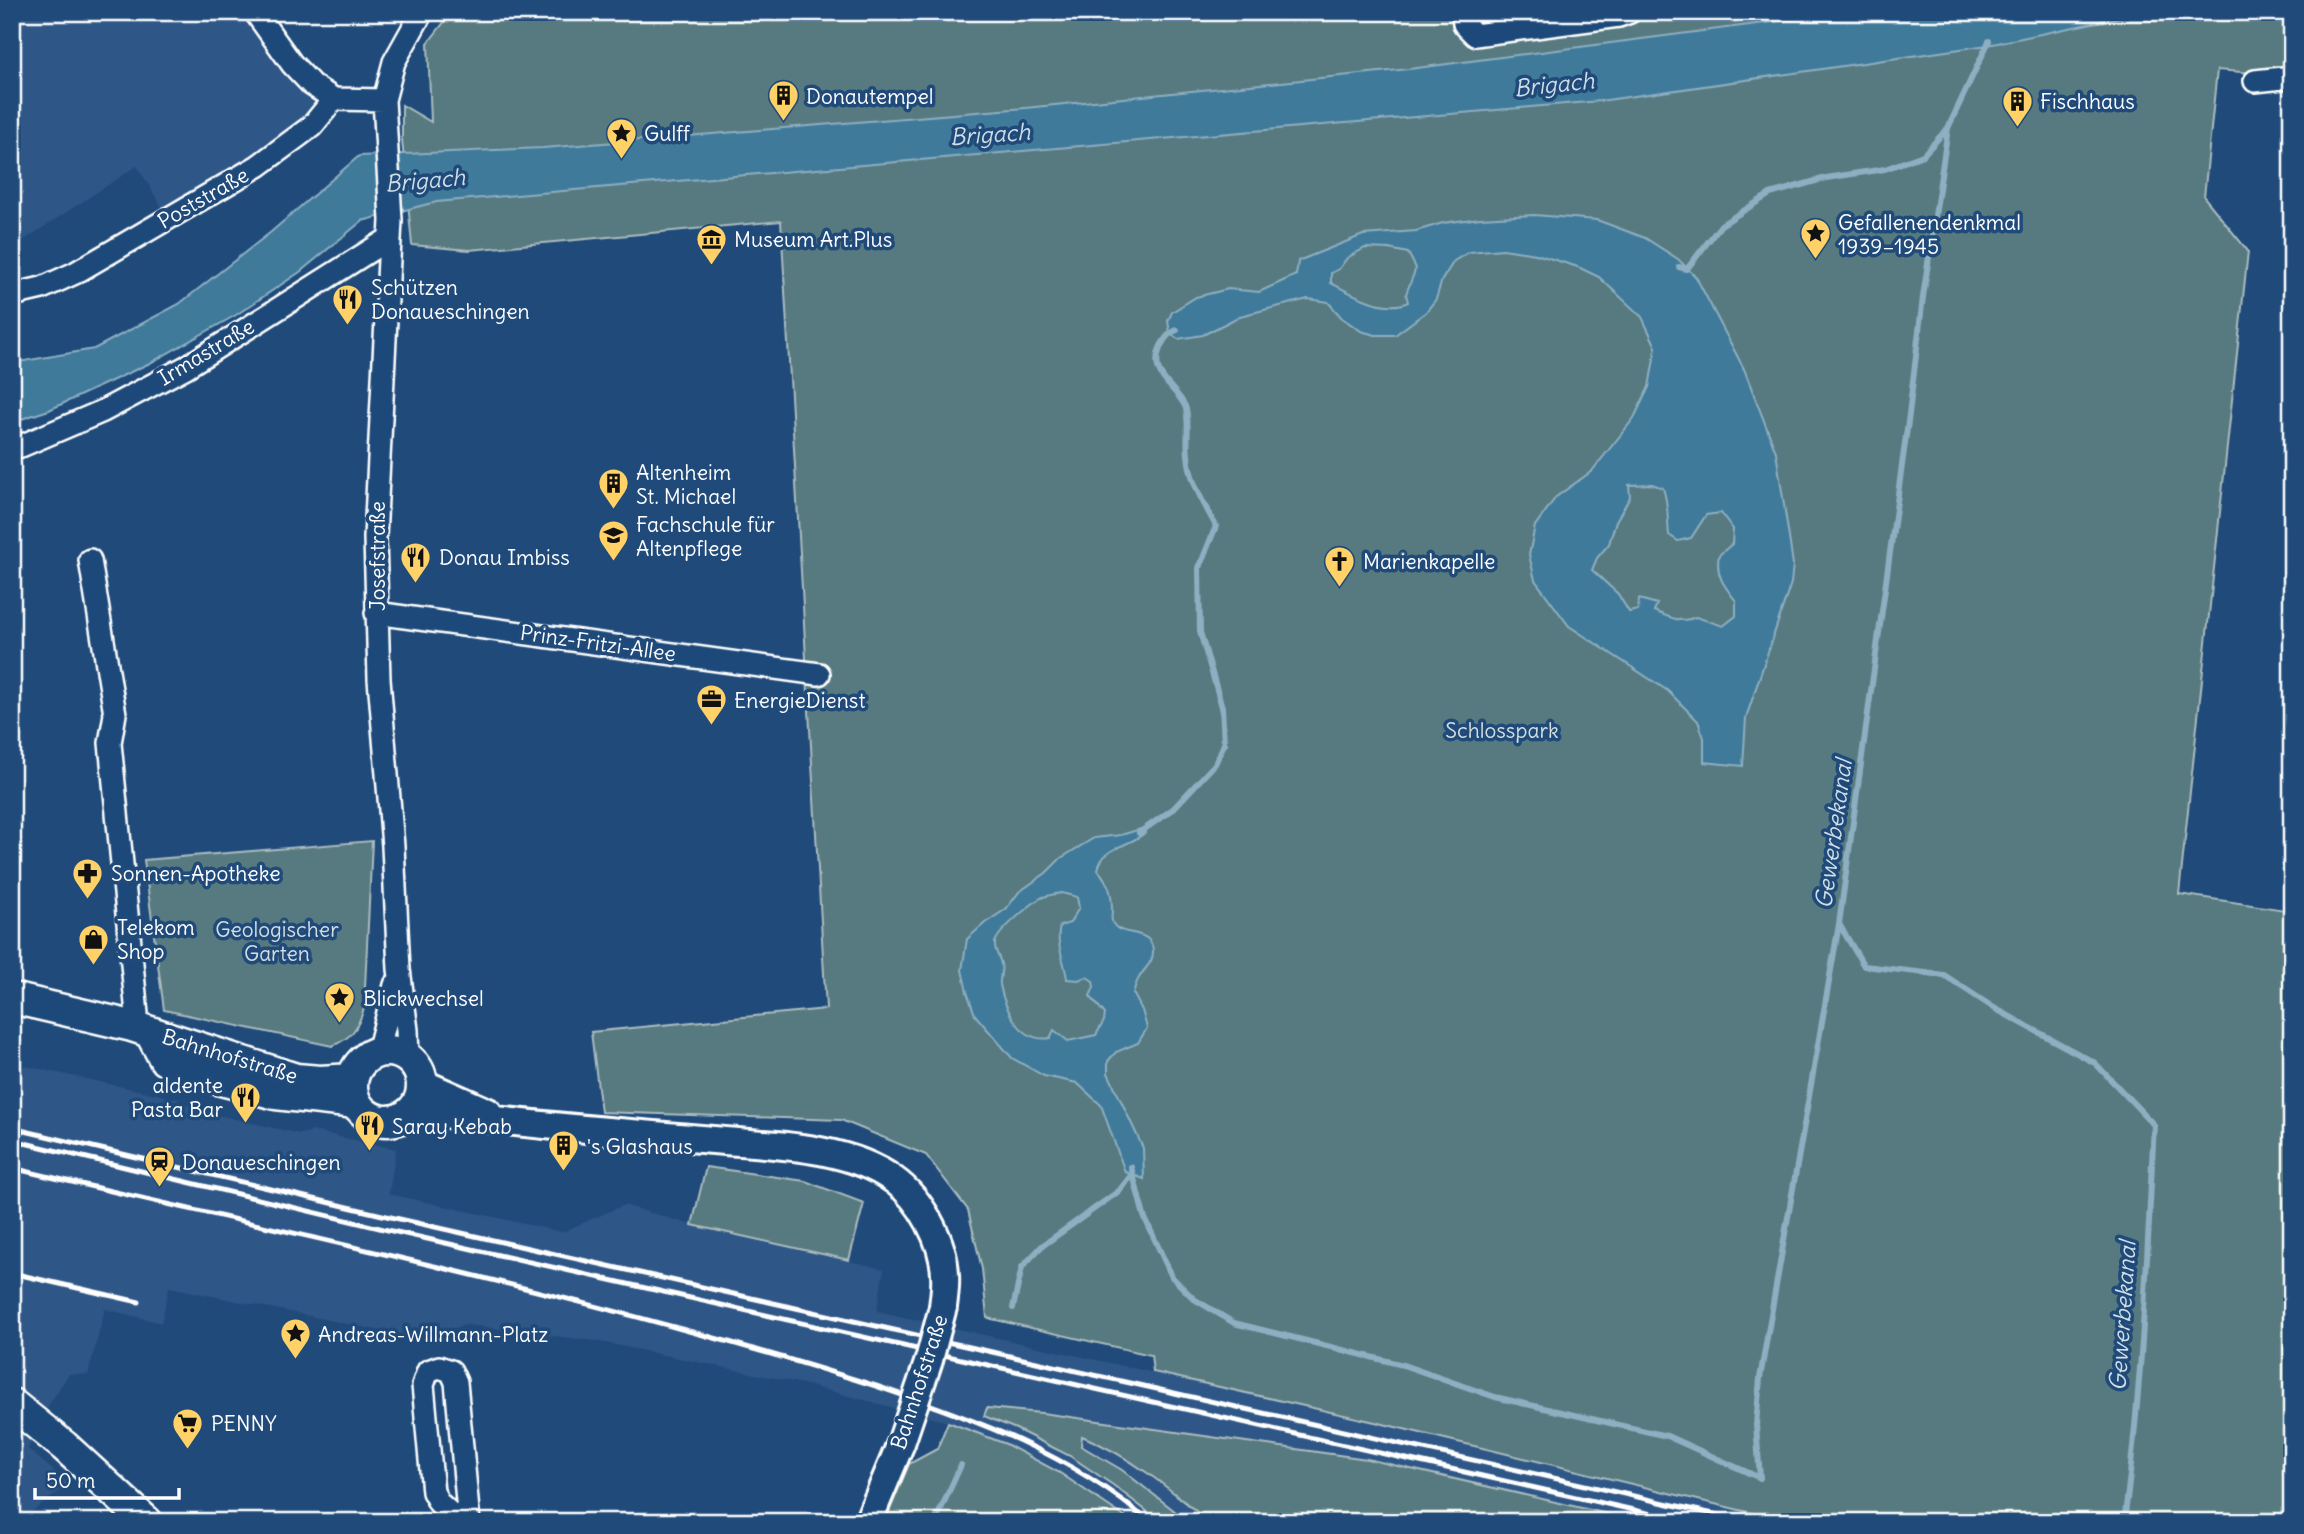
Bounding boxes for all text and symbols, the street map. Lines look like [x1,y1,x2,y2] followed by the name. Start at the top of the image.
[1512,65,1596,103] water label: Brigach
[766,79,800,123] building icon: Donautempel
[806,83,934,110] place label: Donautempel
[2000,84,2034,128] building icon: Fischhaus
[2040,88,2135,115] place label: Fischhaus
[604,116,638,160] place icon: Gulff
[949,117,1032,151] water label: Brigach
[644,120,691,147] place label: Gulff
[153,161,253,235] street label: Poststraße
[384,162,467,198] water label: Brigach
[1838,209,2021,260] place label: Gefallenendenkmal 1939–1945
[1798,217,1832,261] place icon: Gefallenendenkmal 1939–1945
[694,222,728,266] museum icon: Museum Art.Plus
[734,226,892,253] place label: Museum Art.Plus
[371,274,530,325] place label: Schützen Donaueschingen
[331,282,365,326] restaurant icon: Schützen Donaueschingen
[153,313,259,391] street label: Irmastraße
[636,459,736,510] place label: Altenheim St. Michael
[596,467,630,511] building icon: Altenheim St. Michael
[364,501,391,611] street label: Josefstraße
[636,511,775,562] place label: Fachschule für Altenpflege
[596,519,630,563] school or university icon: Fachschule für Altenpflege
[399,540,433,584] restaurant icon: Donau Imbiss
[439,544,570,571] place label: Donau Imbiss
[1323,544,1357,588] church icon: Marienkapelle
[1363,548,1495,575] place label: Marienkapelle
[518,619,678,667] street label: Prinz-Fritzi-Allee
[694,683,728,727] office icon: EnergieDienst
[734,687,865,714] place label: EnergieDienst
[1445,717,1559,744] park label: Schlosspark
[1808,755,1858,910] water label: Gewerbekanal
[71,856,105,900] pharmacy icon: Sonnen-Apotheke
[111,860,281,887] place label: Sonnen-Apotheke
[117,914,195,965] place label: Telekom Shop
[215,916,339,967] park label: Geologischer Garten
[77,922,111,966] shop icon: Telekom Shop
[323,981,357,1025] place icon: Blickwechsel
[363,985,484,1012] place label: Blickwechsel
[159,1023,301,1089] street label: Bahnhofstraße
[131,1072,223,1123] place label: aldente Pasta Bar
[229,1080,263,1124] restaurant icon: aldente Pasta Bar
[352,1109,386,1153] restaurant icon: Saray Kebab
[392,1113,512,1140] place label: Saray Kebab
[547,1129,581,1173] building icon: 's Glashaus
[587,1133,693,1160] place label: 's Glashaus
[142,1145,176,1189] station icon: Donaueschingen
[182,1149,341,1176] place label: Donaueschingen
[2102,1237,2142,1392] water label: Gewerbekanal
[884,1311,954,1453] street label: Bahnhofstraße
[278,1317,312,1361] place icon: Andreas-Willmann-Platz
[318,1321,548,1348] place label: Andreas-Willmann-Platz
[171,1406,205,1450] supermarket icon: PENNY
[211,1410,277,1437] place label: PENNY
[35,1457,178,1501] scale bar
[46,1467,95,1494] text: 50 m

